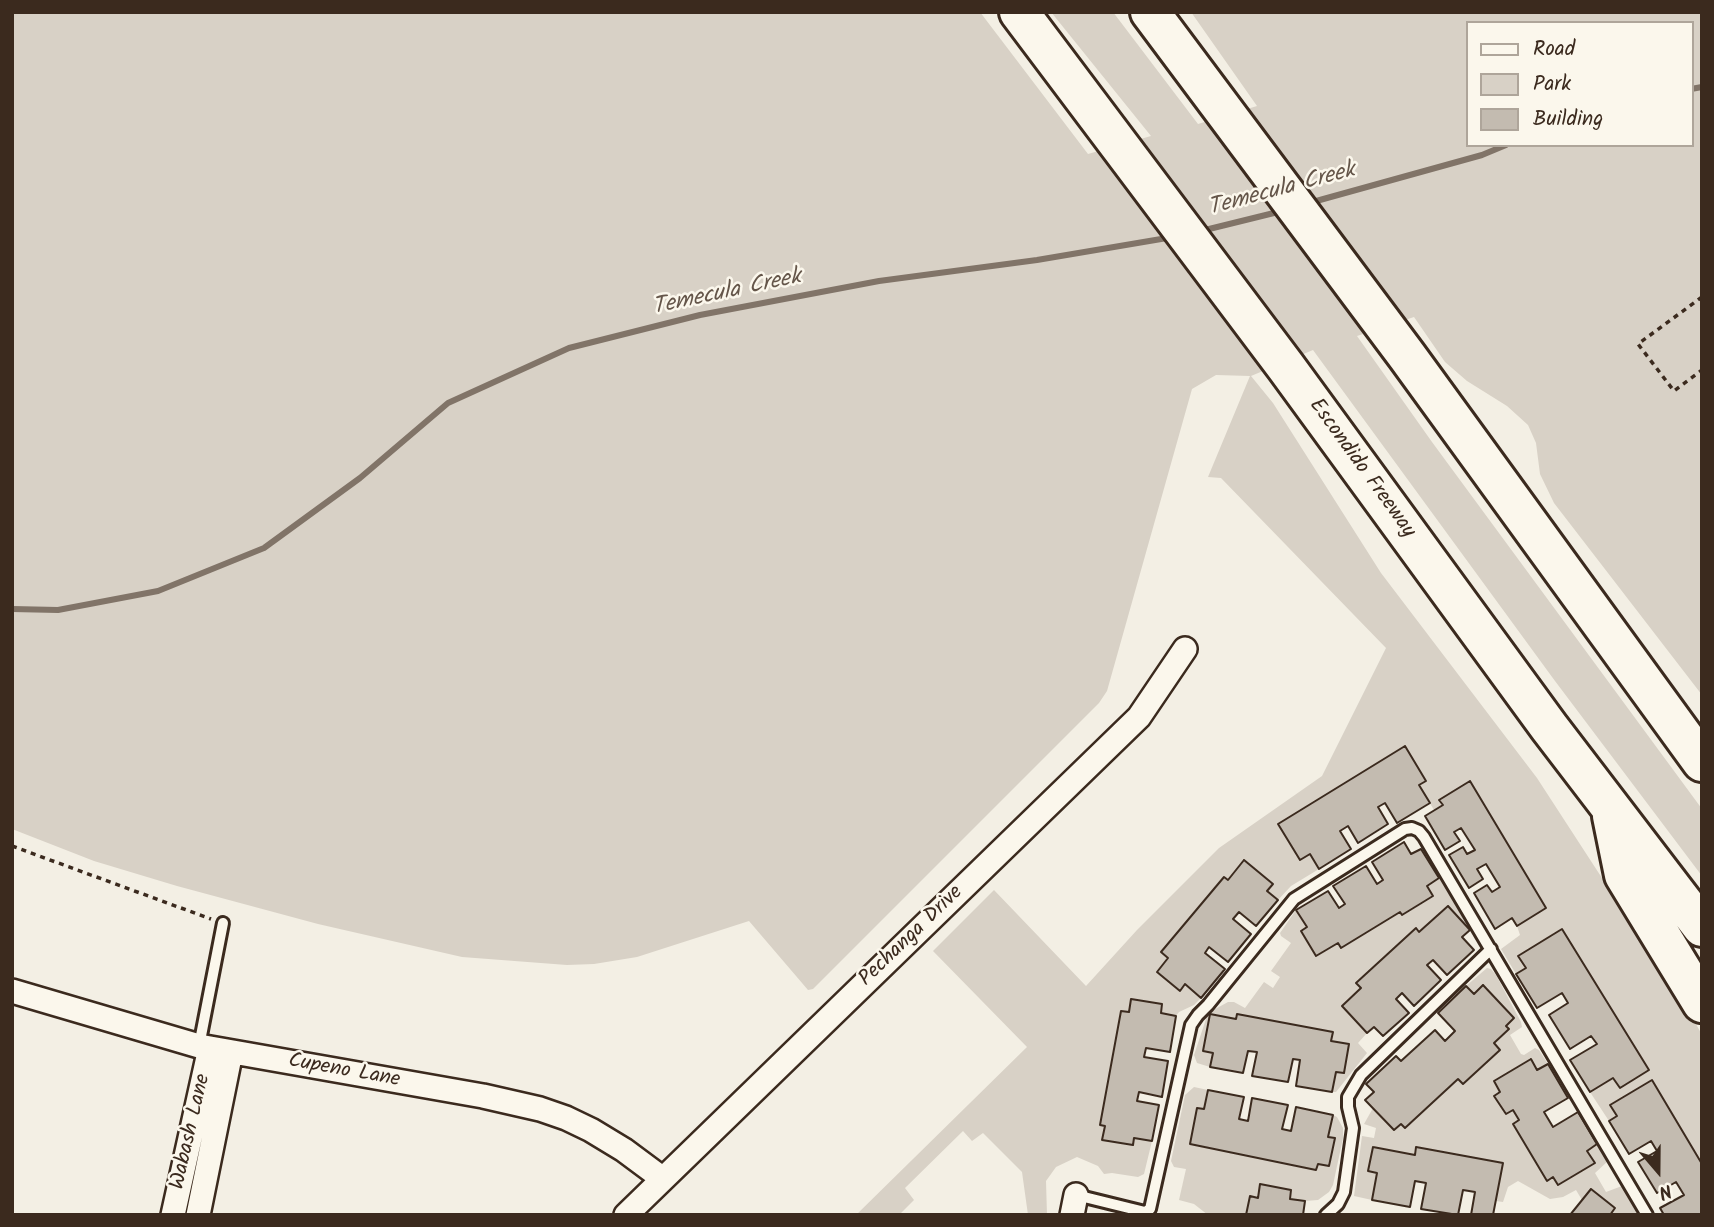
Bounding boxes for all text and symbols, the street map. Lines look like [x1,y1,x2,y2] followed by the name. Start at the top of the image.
[1466,21,1693,147] legend
[1533,33,1575,66] text: Road
[1533,68,1571,101] text: Park
[1533,103,1603,136] text: Building
[1205,158,1359,224] water label: Temecula Creek
[650,265,804,323] water label: Temecula Creek
[1302,395,1420,543] street label: Escondido Freeway
[855,881,969,993] street label: Pechanga Drive
[286,1050,402,1094] street label: Cupeno Lane
[166,1072,218,1192] street label: Wabash Lane
[1623,1136,1693,1206] north arrow
[1654,1175,1676,1207] text: N

